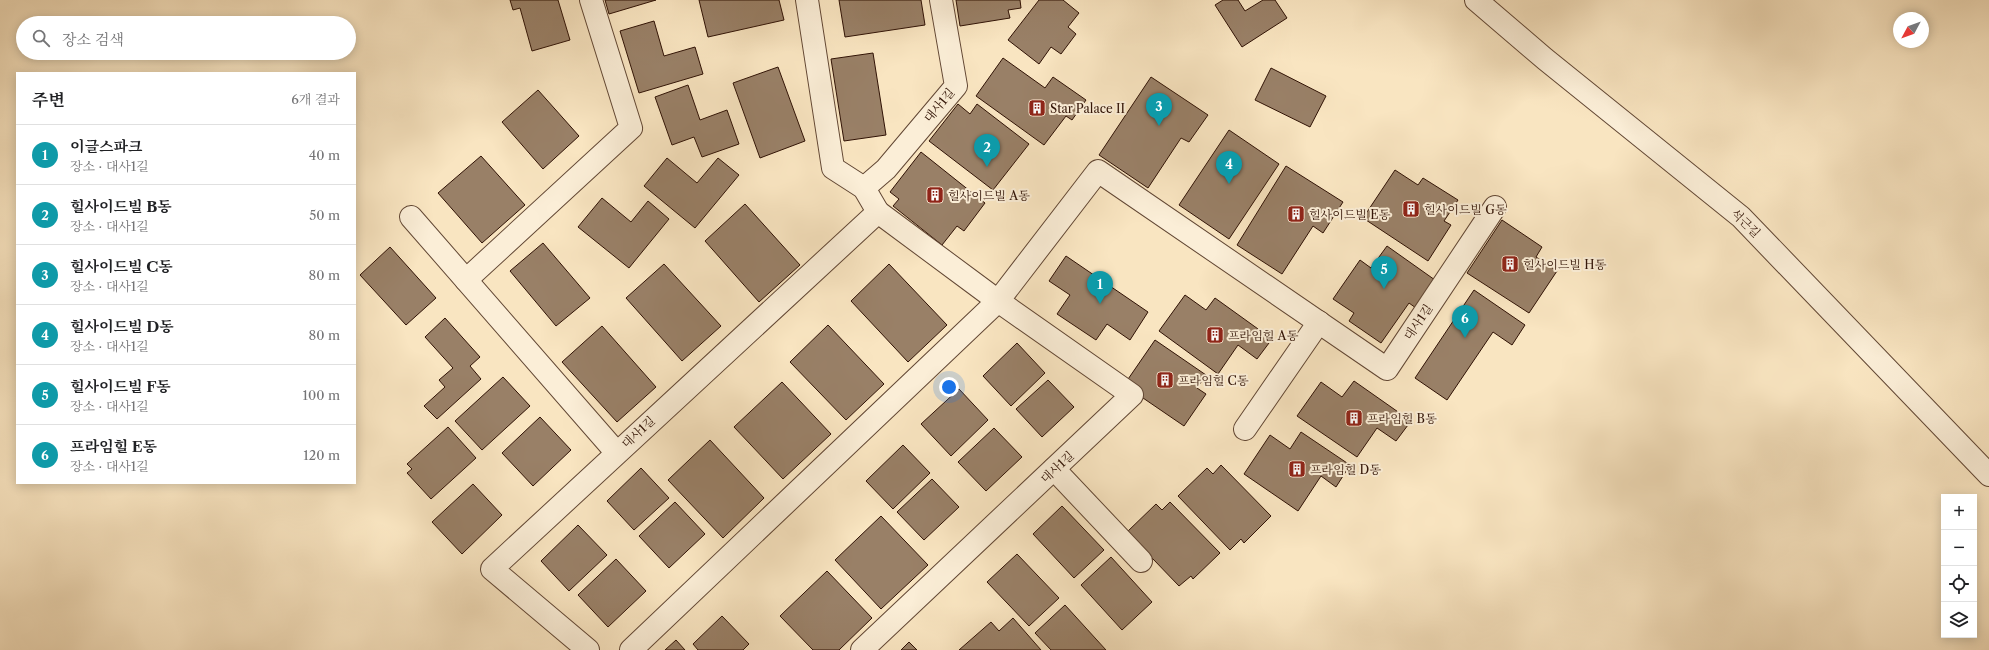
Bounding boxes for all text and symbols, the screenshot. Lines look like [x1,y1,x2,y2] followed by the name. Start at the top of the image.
[1893,12,1929,48] north arrow
[16,16,356,60] search box
[30,27,52,49] icon: search
[62,30,124,49] text: 장소 검색
[920,85,958,125] street label: 대사1길
[32,90,65,110] text: 주변
[291,91,340,107] text: 6개 결과
[1146,93,1172,126] pin: 3
[1027,98,1047,118] building icon: Star Palace II
[1050,101,1125,116] place label: Star Palace II
[974,134,1000,167] pin: 2
[70,137,142,156] text: 이글스파크
[42,147,48,163] text: 1
[309,147,340,163] text: 40 m
[1216,151,1242,184] pin: 4
[70,158,149,174] text: 장소 · 대사1길
[925,185,945,205] building icon: 힐사이드빌 A동
[948,188,1030,203] place label: 힐사이드빌 A동
[70,197,172,216] text: 힐사이드빌 B동
[1401,199,1421,219] building icon: 힐사이드빌 G동
[1424,202,1507,217] place label: 힐사이드빌 G동
[1286,204,1306,224] building icon: 힐사이드빌 E동
[1728,206,1764,240] street label: 석근길
[41,207,49,223] text: 2
[309,207,340,223] text: 50 m
[1309,207,1390,222] place label: 힐사이드빌 E동
[70,218,149,234] text: 장소 · 대사1길
[1500,254,1520,274] building icon: 힐사이드빌 H동
[1371,256,1397,289] pin: 5
[70,257,173,276] text: 힐사이드빌 C동
[1523,257,1606,272] place label: 힐사이드빌 H동
[41,267,49,283] text: 3
[308,267,340,283] text: 80 m
[1087,271,1113,304] pin: 1
[70,278,149,294] text: 장소 · 대사1길
[1401,301,1435,343] street label: 대사1길
[1452,305,1478,338] pin: 6
[70,317,174,336] text: 힐사이드빌 D동
[1205,325,1225,345] building icon: 프라임힐 A동
[41,327,49,343] text: 4
[308,327,340,343] text: 80 m
[1228,328,1298,343] place label: 프라임힐 A동
[70,338,149,354] text: 장소 · 대사1길
[1155,370,1175,390] building icon: 프라임힐 C동
[1178,373,1249,388] place label: 프라임힐 C동
[70,377,171,396] text: 힐사이드빌 F동
[939,377,959,397] your location
[41,387,49,403] text: 5
[302,387,340,403] text: 100 m
[70,398,149,414] text: 장소 · 대사1길
[1344,408,1364,428] building icon: 프라임힐 B동
[1367,411,1437,426] place label: 프라임힐 B동
[618,413,658,451] street label: 대사1길
[70,437,157,456] text: 프라임힐 E동
[41,447,49,463] text: 6
[303,447,340,463] text: 120 m
[1037,448,1077,486] street label: 대사1길
[70,458,149,474] text: 장소 · 대사1길
[1287,459,1307,479] building icon: 프라임힐 D동
[1310,462,1381,477] place label: 프라임힐 D동
[1941,494,1977,638] map controls
[1941,494,1977,530] button: +
[1941,530,1977,566] button: −
[1941,566,1977,602] button: locate
[1941,602,1977,638] button: layers

